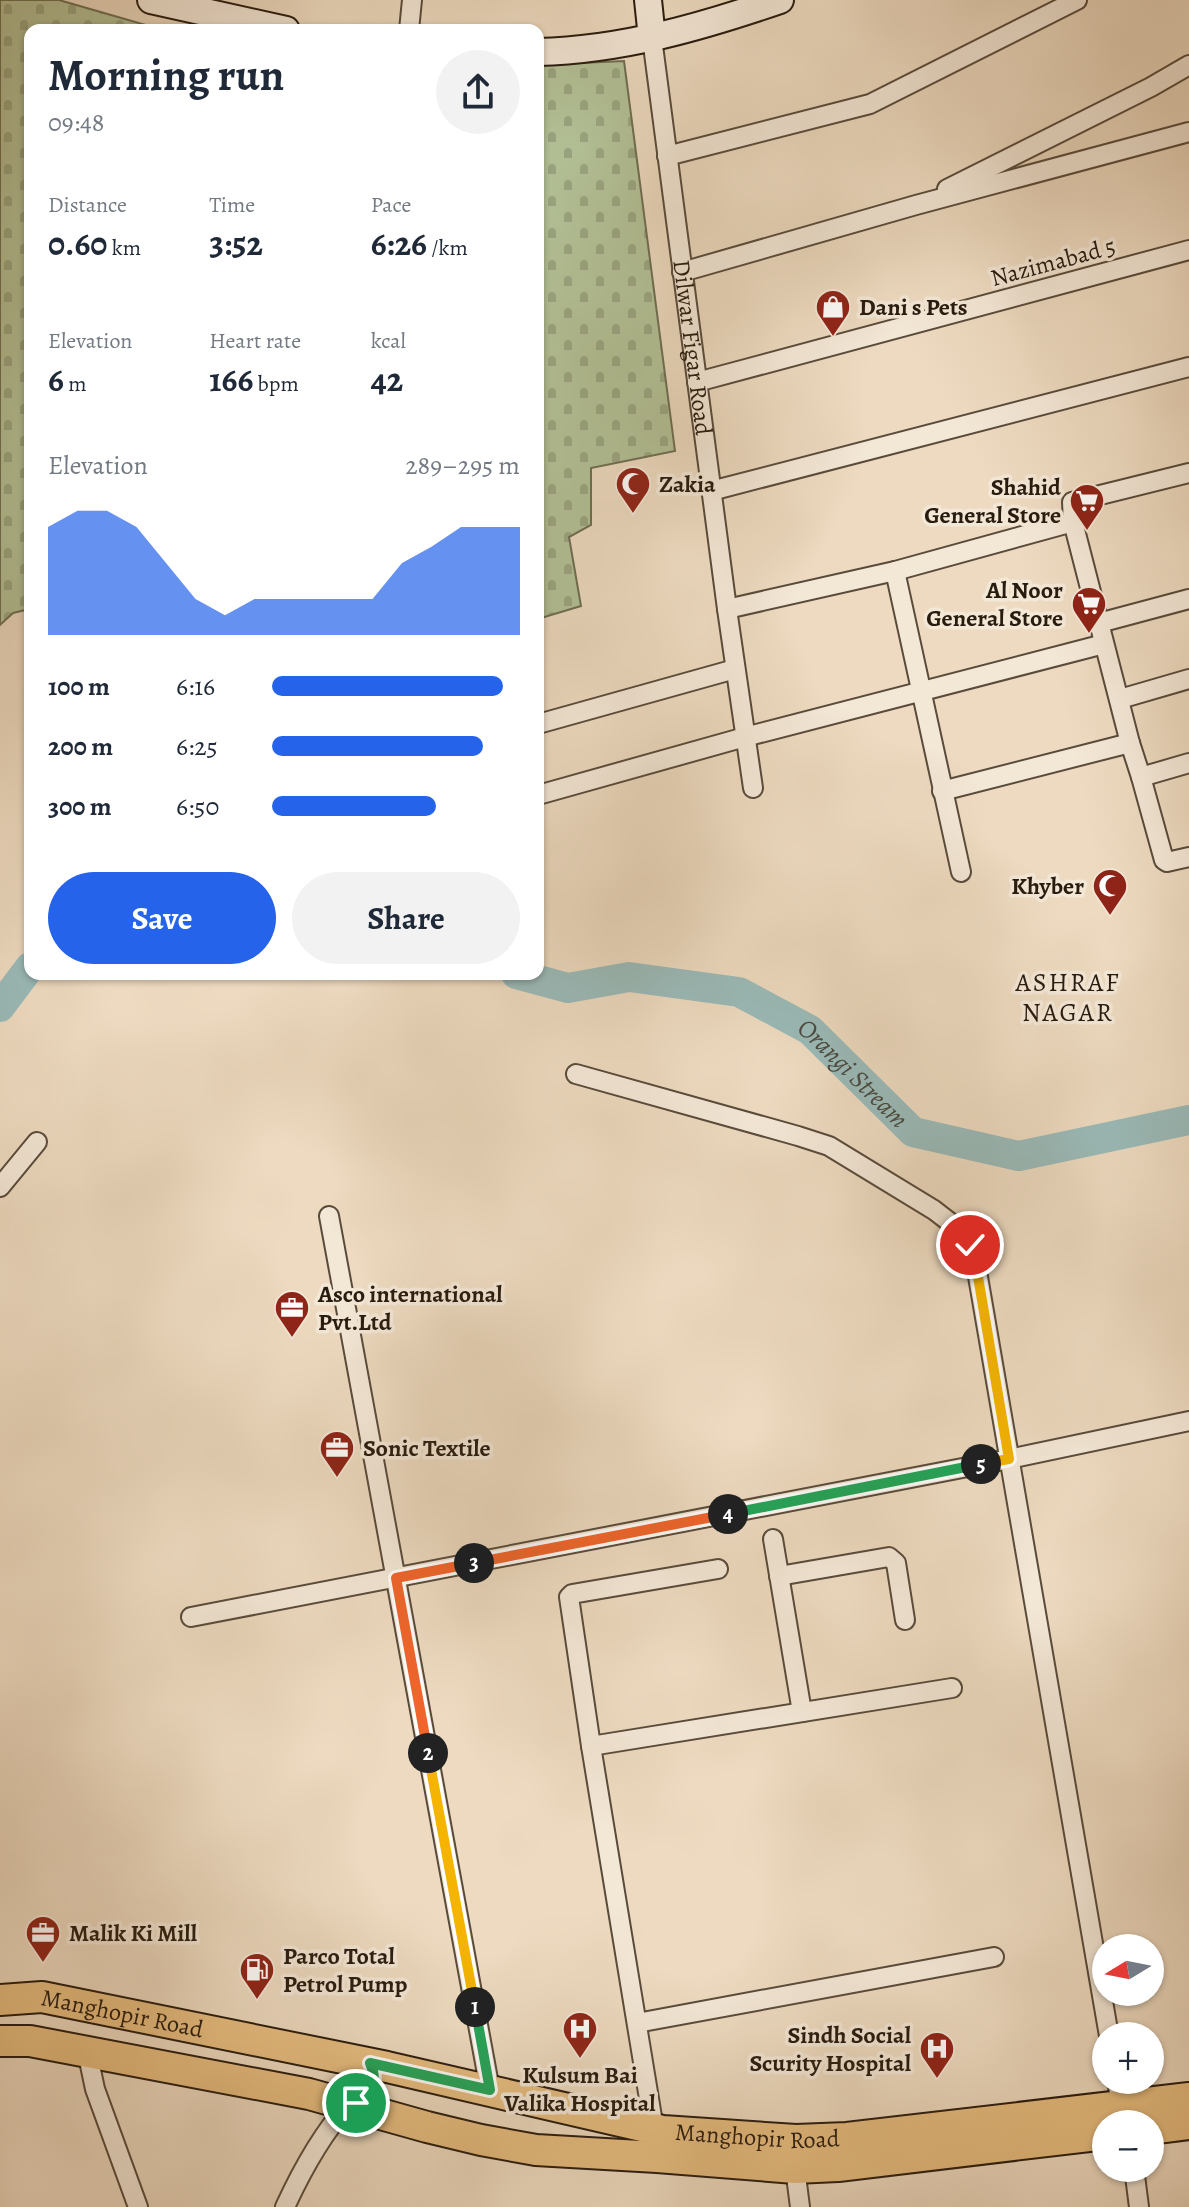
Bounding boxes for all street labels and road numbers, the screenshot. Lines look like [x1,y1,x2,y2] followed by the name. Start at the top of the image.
[987,230,1119,294] street label: Nazimabad 5
[665,258,720,437] street label: Dilwar Figar Road
[38,1981,206,2045] street label: Manghopir Road
[674,2116,840,2156] street label: Manghopir Road

